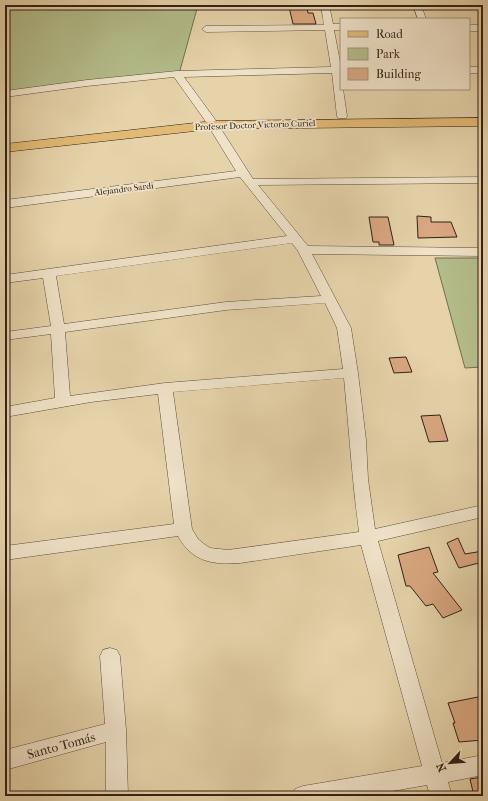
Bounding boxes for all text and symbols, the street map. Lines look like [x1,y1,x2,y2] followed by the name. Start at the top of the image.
[340,18,470,90] legend
[376,27,403,41] text: Road
[376,47,401,61] text: Park
[376,67,421,81] text: Building
[194,118,316,132] street label: Profesor Doctor Victorio Curiel
[93,180,155,198] street label: Alejandro Sardi
[25,729,97,762] street label: Santo Tomás
[430,743,470,783] north arrow
[434,760,449,774] text: N

